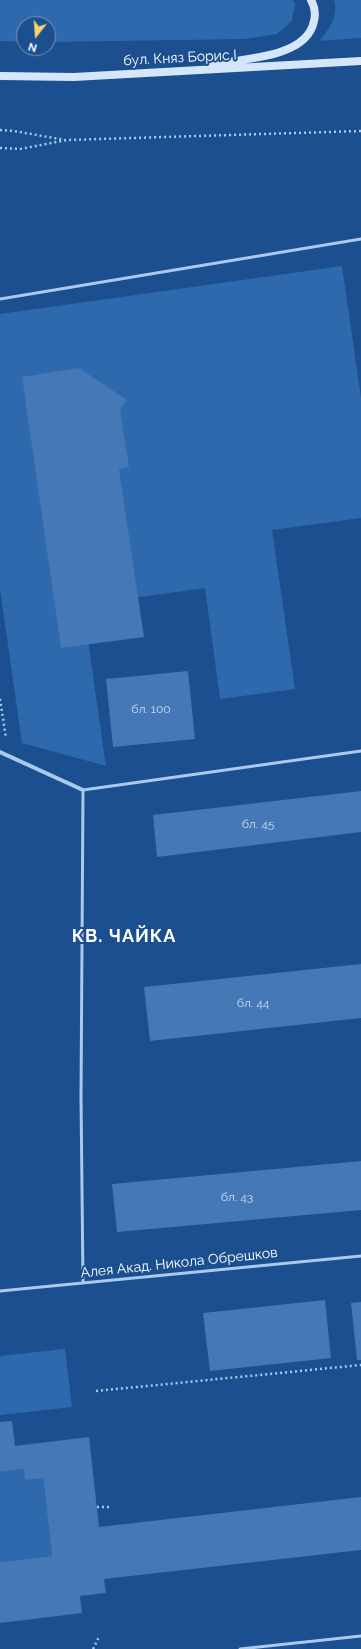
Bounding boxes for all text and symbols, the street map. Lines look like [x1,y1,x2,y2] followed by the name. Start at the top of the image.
[16,16,56,56] north arrow
[27,40,39,54] text: N
[123,47,237,69] street label: бул. Княз Борис I
[131,702,171,716] house number: бл. 100
[242,817,274,831] house number: бл. 45
[72,926,176,948] district label: КВ. ЧАЙКА
[237,996,269,1010] house number: бл. 44
[221,1190,253,1204] house number: бл. 43
[80,1244,278,1282] street label: Алея Акад. Никола Обрешков

